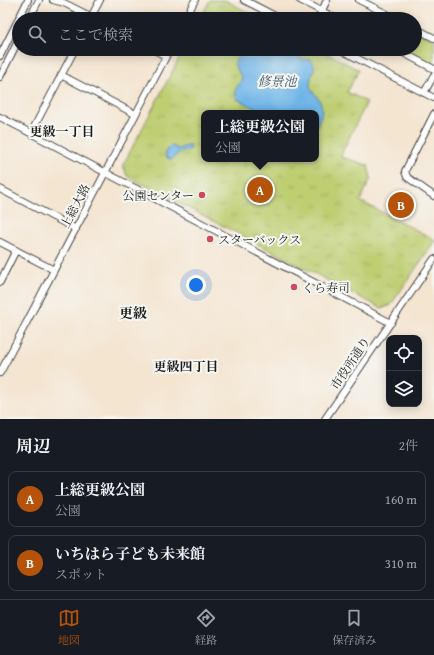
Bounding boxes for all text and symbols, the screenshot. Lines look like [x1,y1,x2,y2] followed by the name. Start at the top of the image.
[12,12,422,56] search box
[26,23,48,45] icon: search
[58,24,133,45] text: ここで検索
[257,72,298,91] water label: 修景池
[201,110,319,162] popup
[215,116,305,137] text: 上総更級公園
[29,122,95,141] district label: 更級一丁目
[215,138,241,157] text: 公園
[247,175,273,205] pin: A
[56,181,94,231] street label: 上総大路
[122,187,194,204] place label: 公園センター
[197,190,207,200] marker: 公園センター
[388,190,414,220] pin: B
[218,231,301,248] place label: スターバックス
[205,234,215,244] marker: スターバックス
[186,275,206,295] your location
[302,279,350,296] place label: くら寿司
[289,282,299,292] marker: くら寿司
[119,303,147,323] district label: 更級
[326,333,374,393] street label: 市役所通り
[386,335,422,407] map controls
[386,335,422,371] button: locate
[153,357,219,376] district label: 更級四丁目
[386,371,422,407] button: layers
[16,433,50,458] text: 周辺
[399,436,418,455] text: 2件
[55,479,145,500] text: 上総更級公園
[26,490,34,509] text: A
[385,490,417,509] text: 160 m
[55,501,81,520] text: 公園
[55,543,205,564] text: いちはら子ども未来館
[26,554,34,573] text: B
[385,554,417,573] text: 310 m
[55,565,107,584] text: スポット
[58,607,80,648] tab: 地図
[195,607,217,648] tab: 経路
[332,607,376,648] tab: 保存済み

